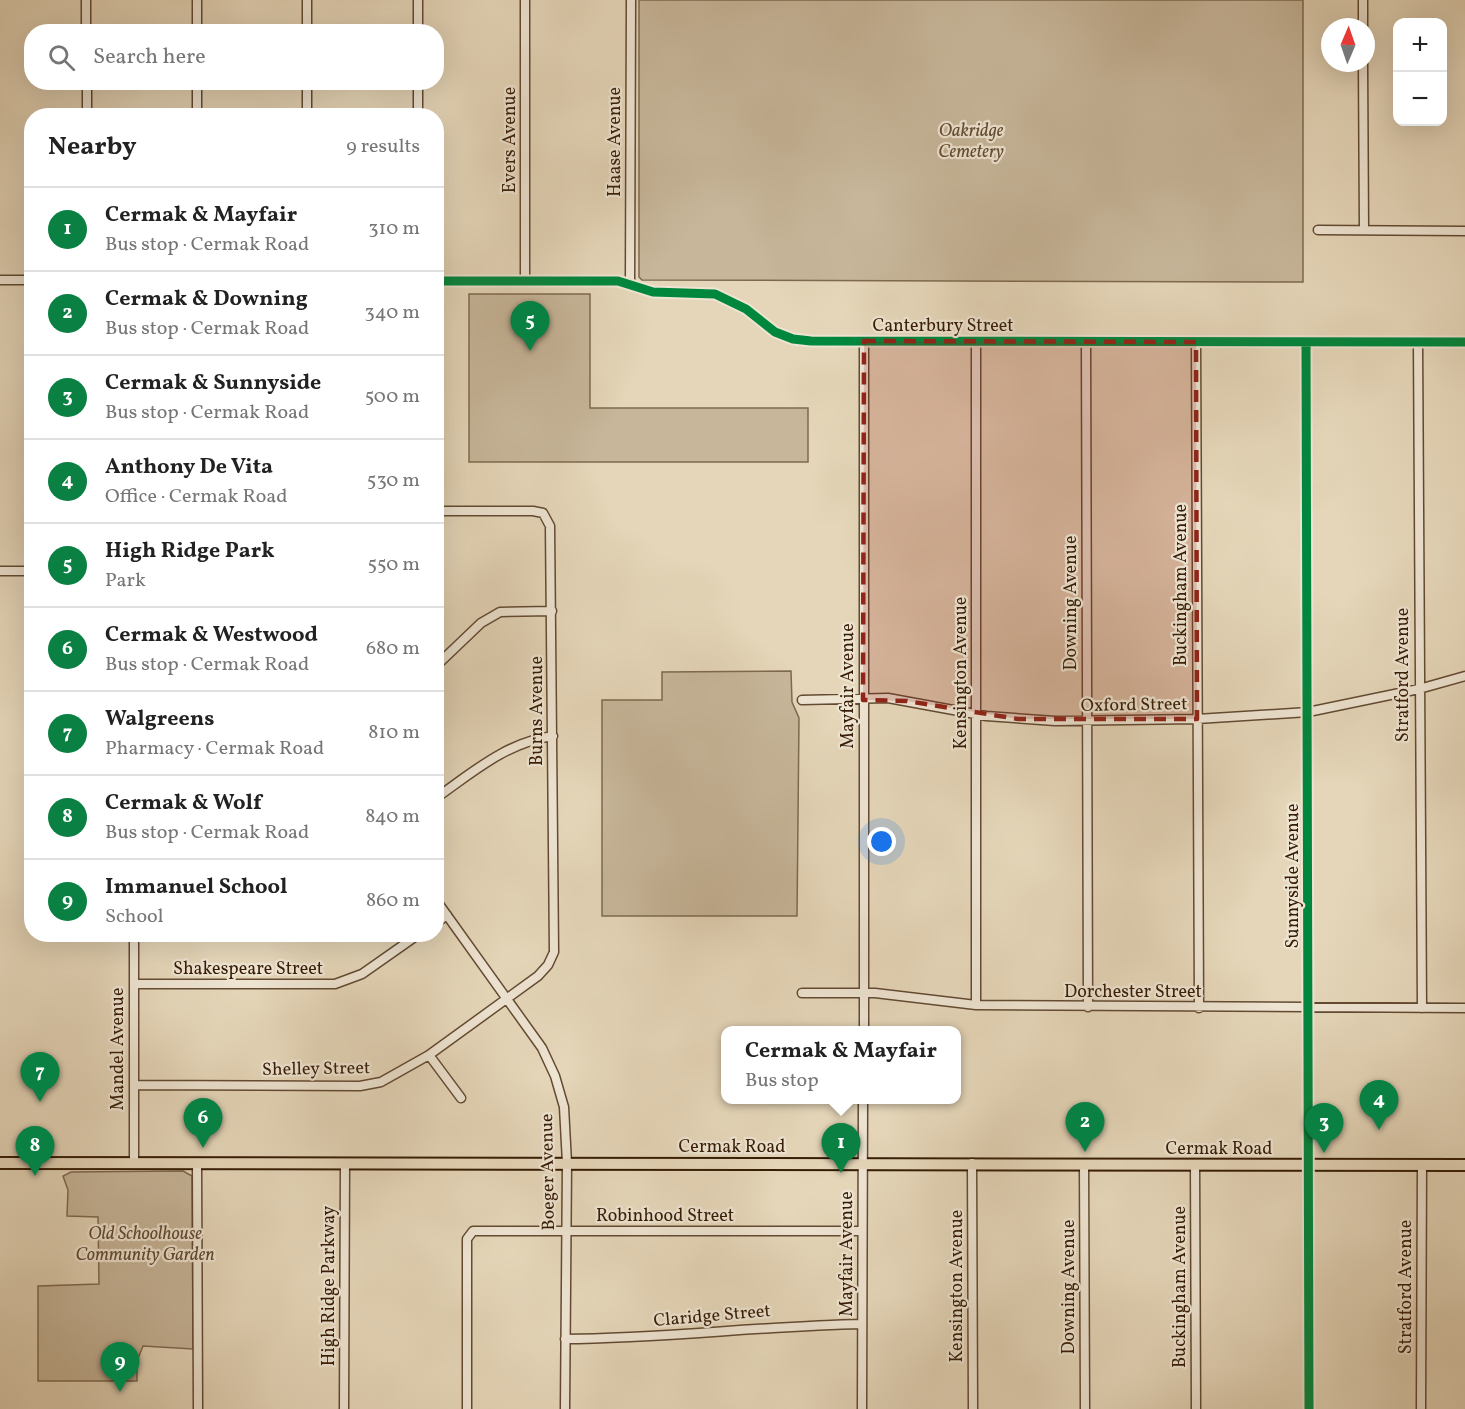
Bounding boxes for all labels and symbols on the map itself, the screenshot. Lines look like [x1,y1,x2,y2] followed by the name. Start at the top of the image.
[1321,18,1375,72] north arrow
[498,87,523,193] street label: Evers Avenue
[603,87,628,197] street label: Haase Avenue
[938,119,1004,165] park label: Oakridge Cemetery
[510,302,550,351] pin: 5
[872,314,1014,339] street label: Canterbury Street
[1169,504,1194,666] street label: Buckingham Avenue
[1059,535,1084,671] street label: Downing Avenue
[949,597,974,749] street label: Kensington Avenue
[1391,608,1416,742] street label: Stratford Avenue
[836,623,861,749] street label: Mayfair Avenue
[525,656,550,766] street label: Burns Avenue
[1080,692,1188,719] street label: Oxford Street
[1281,804,1306,948] street label: Sunnyside Avenue
[867,827,896,856] your location
[173,957,323,982] street label: Shakespeare Street
[1064,980,1202,1005] street label: Dorchester Street
[106,987,131,1111] street label: Mandel Avenue
[20,1052,60,1102] pin: 7
[262,1056,370,1083] street label: Shelley Street
[1360,1080,1398,1130] pin: 4
[184,1098,222,1148] pin: 6
[1066,1102,1104,1152] pin: 2
[1304,1104,1344,1153] pin: 3
[535,1113,562,1231] street label: Boeger Avenue
[822,1124,860,1173] pin: 1
[15,1126,54,1176] pin: 8
[679,1135,785,1160] street label: Cermak Road
[1166,1137,1272,1162] street label: Cermak Road
[835,1191,860,1317] street label: Mayfair Avenue
[596,1204,734,1229] street label: Robinhood Street
[317,1205,342,1366] street label: High Ridge Parkway
[1168,1206,1193,1368] street label: Buckingham Avenue
[945,1210,970,1362] street label: Kensington Avenue
[1057,1219,1082,1355] street label: Downing Avenue
[1394,1220,1419,1354] street label: Stratford Avenue
[75,1222,215,1268] park label: Old Schoolhouse Community Garden
[652,1299,772,1334] street label: Claridge Street
[100,1342,140,1392] pin: 9

